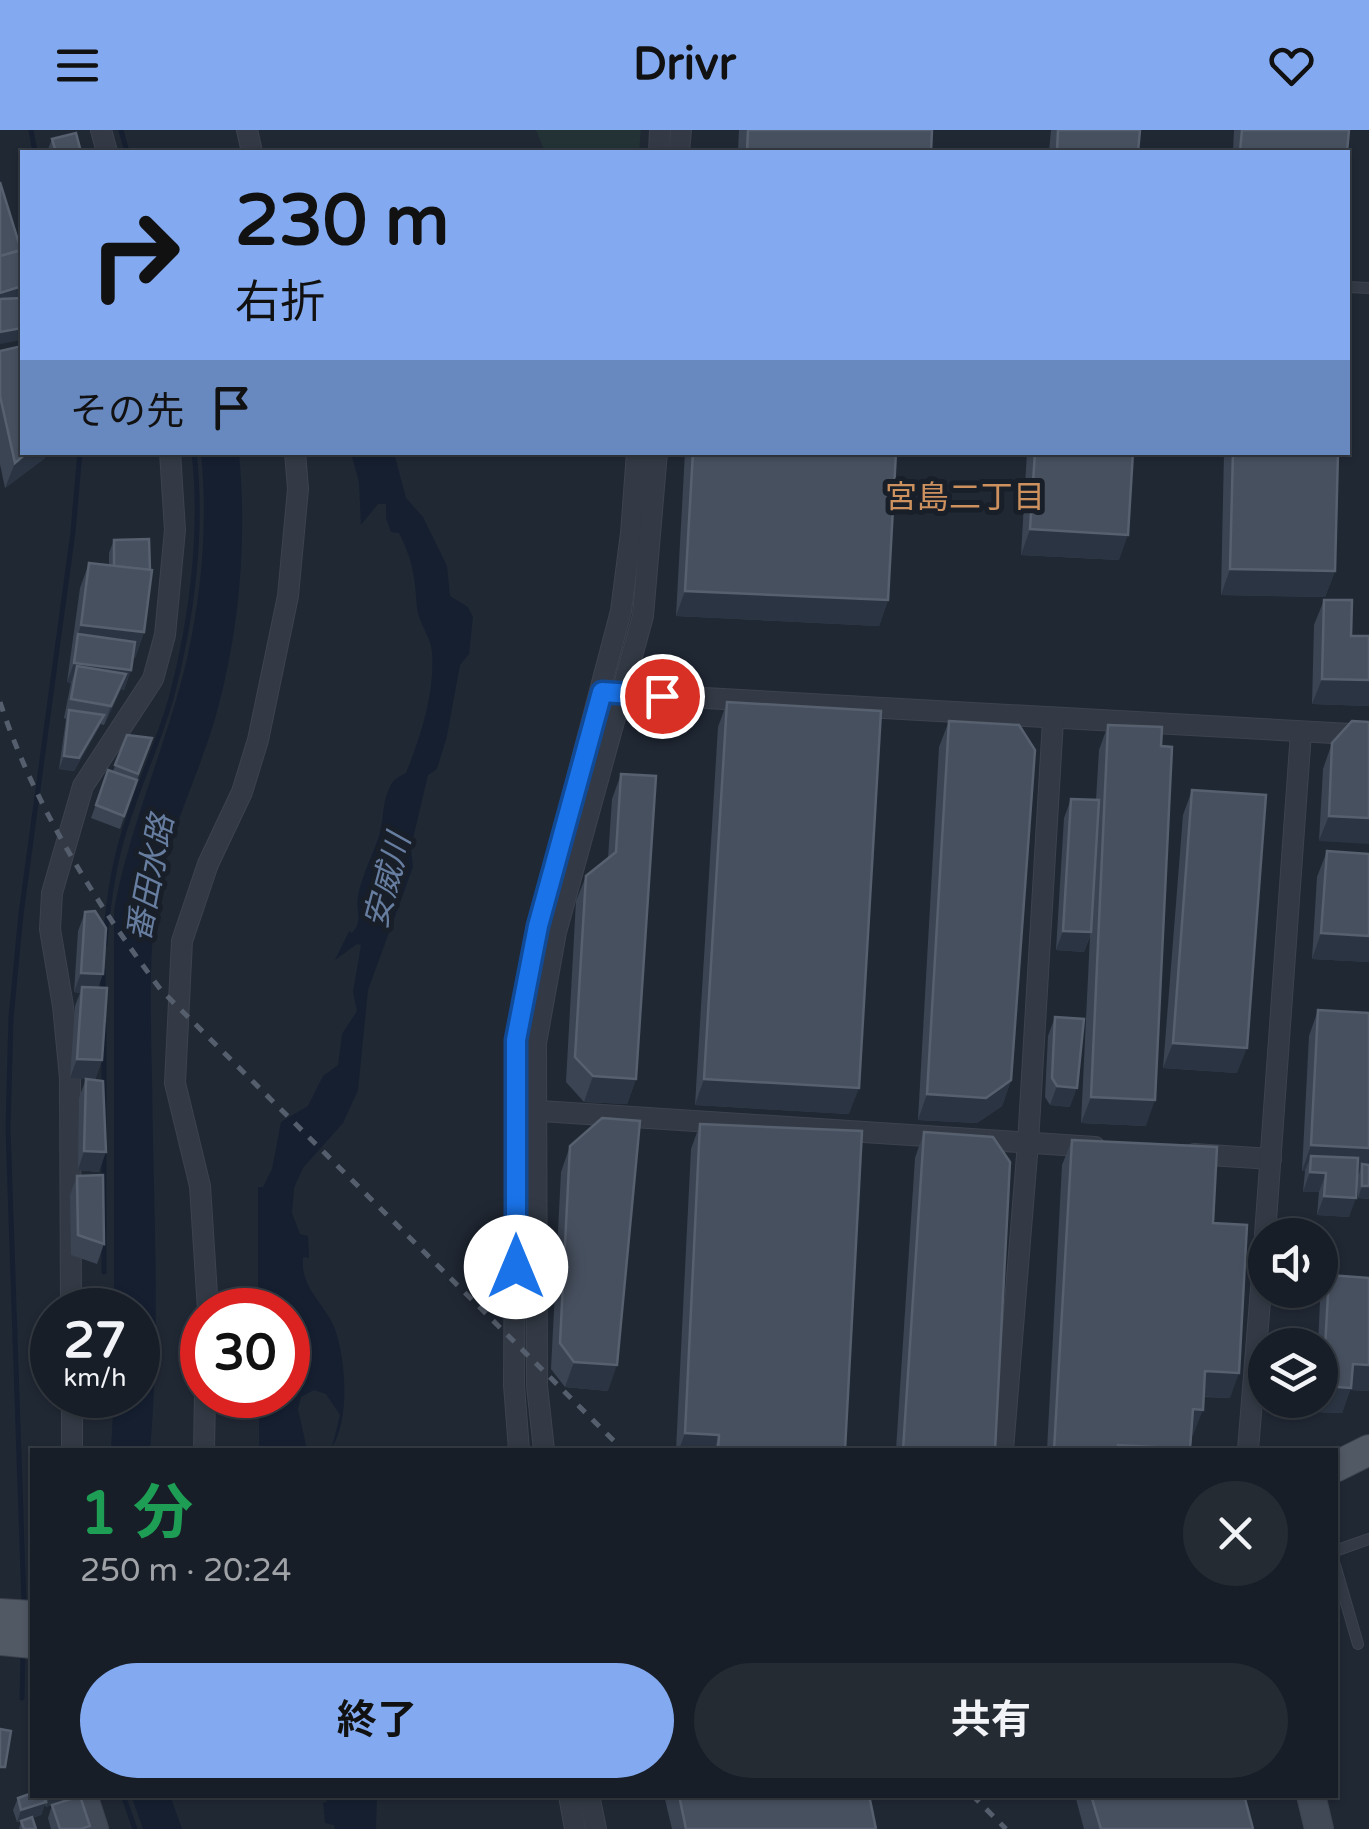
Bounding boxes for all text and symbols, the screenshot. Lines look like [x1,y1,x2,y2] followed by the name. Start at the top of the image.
[50,38,105,93] icon: menu
[633,38,736,92] text: Drivr
[1264,38,1319,93] icon: heart
[235,180,449,264] text: 230 m
[70,190,200,320] icon: right
[235,276,325,330] text: 右折
[204,380,259,435] icon: arrive
[70,389,184,435] text: その先
[885,479,1045,517] district label: 宮島二丁目
[620,654,705,739] pin
[635,669,690,724] icon: arrive
[120,809,182,944] water label: 番田水路
[357,827,420,932] water label: 安威川
[464,1215,568,1319] position arrow
[1248,1218,1338,1418] map controls
[1248,1218,1338,1308] button: sound
[180,1288,310,1418] speed limit sign: 30
[64,1311,126,1371] text: 27
[1248,1328,1338,1418] button: layers
[64,1363,126,1393] text: km/h
[80,1478,193,1550] text: 1 分
[1183,1481,1288,1586] button: close
[80,1552,292,1590] text: 250 m · 20:24
[80,1663,674,1778] button: 終了
[694,1663,1288,1778] button: 共有

